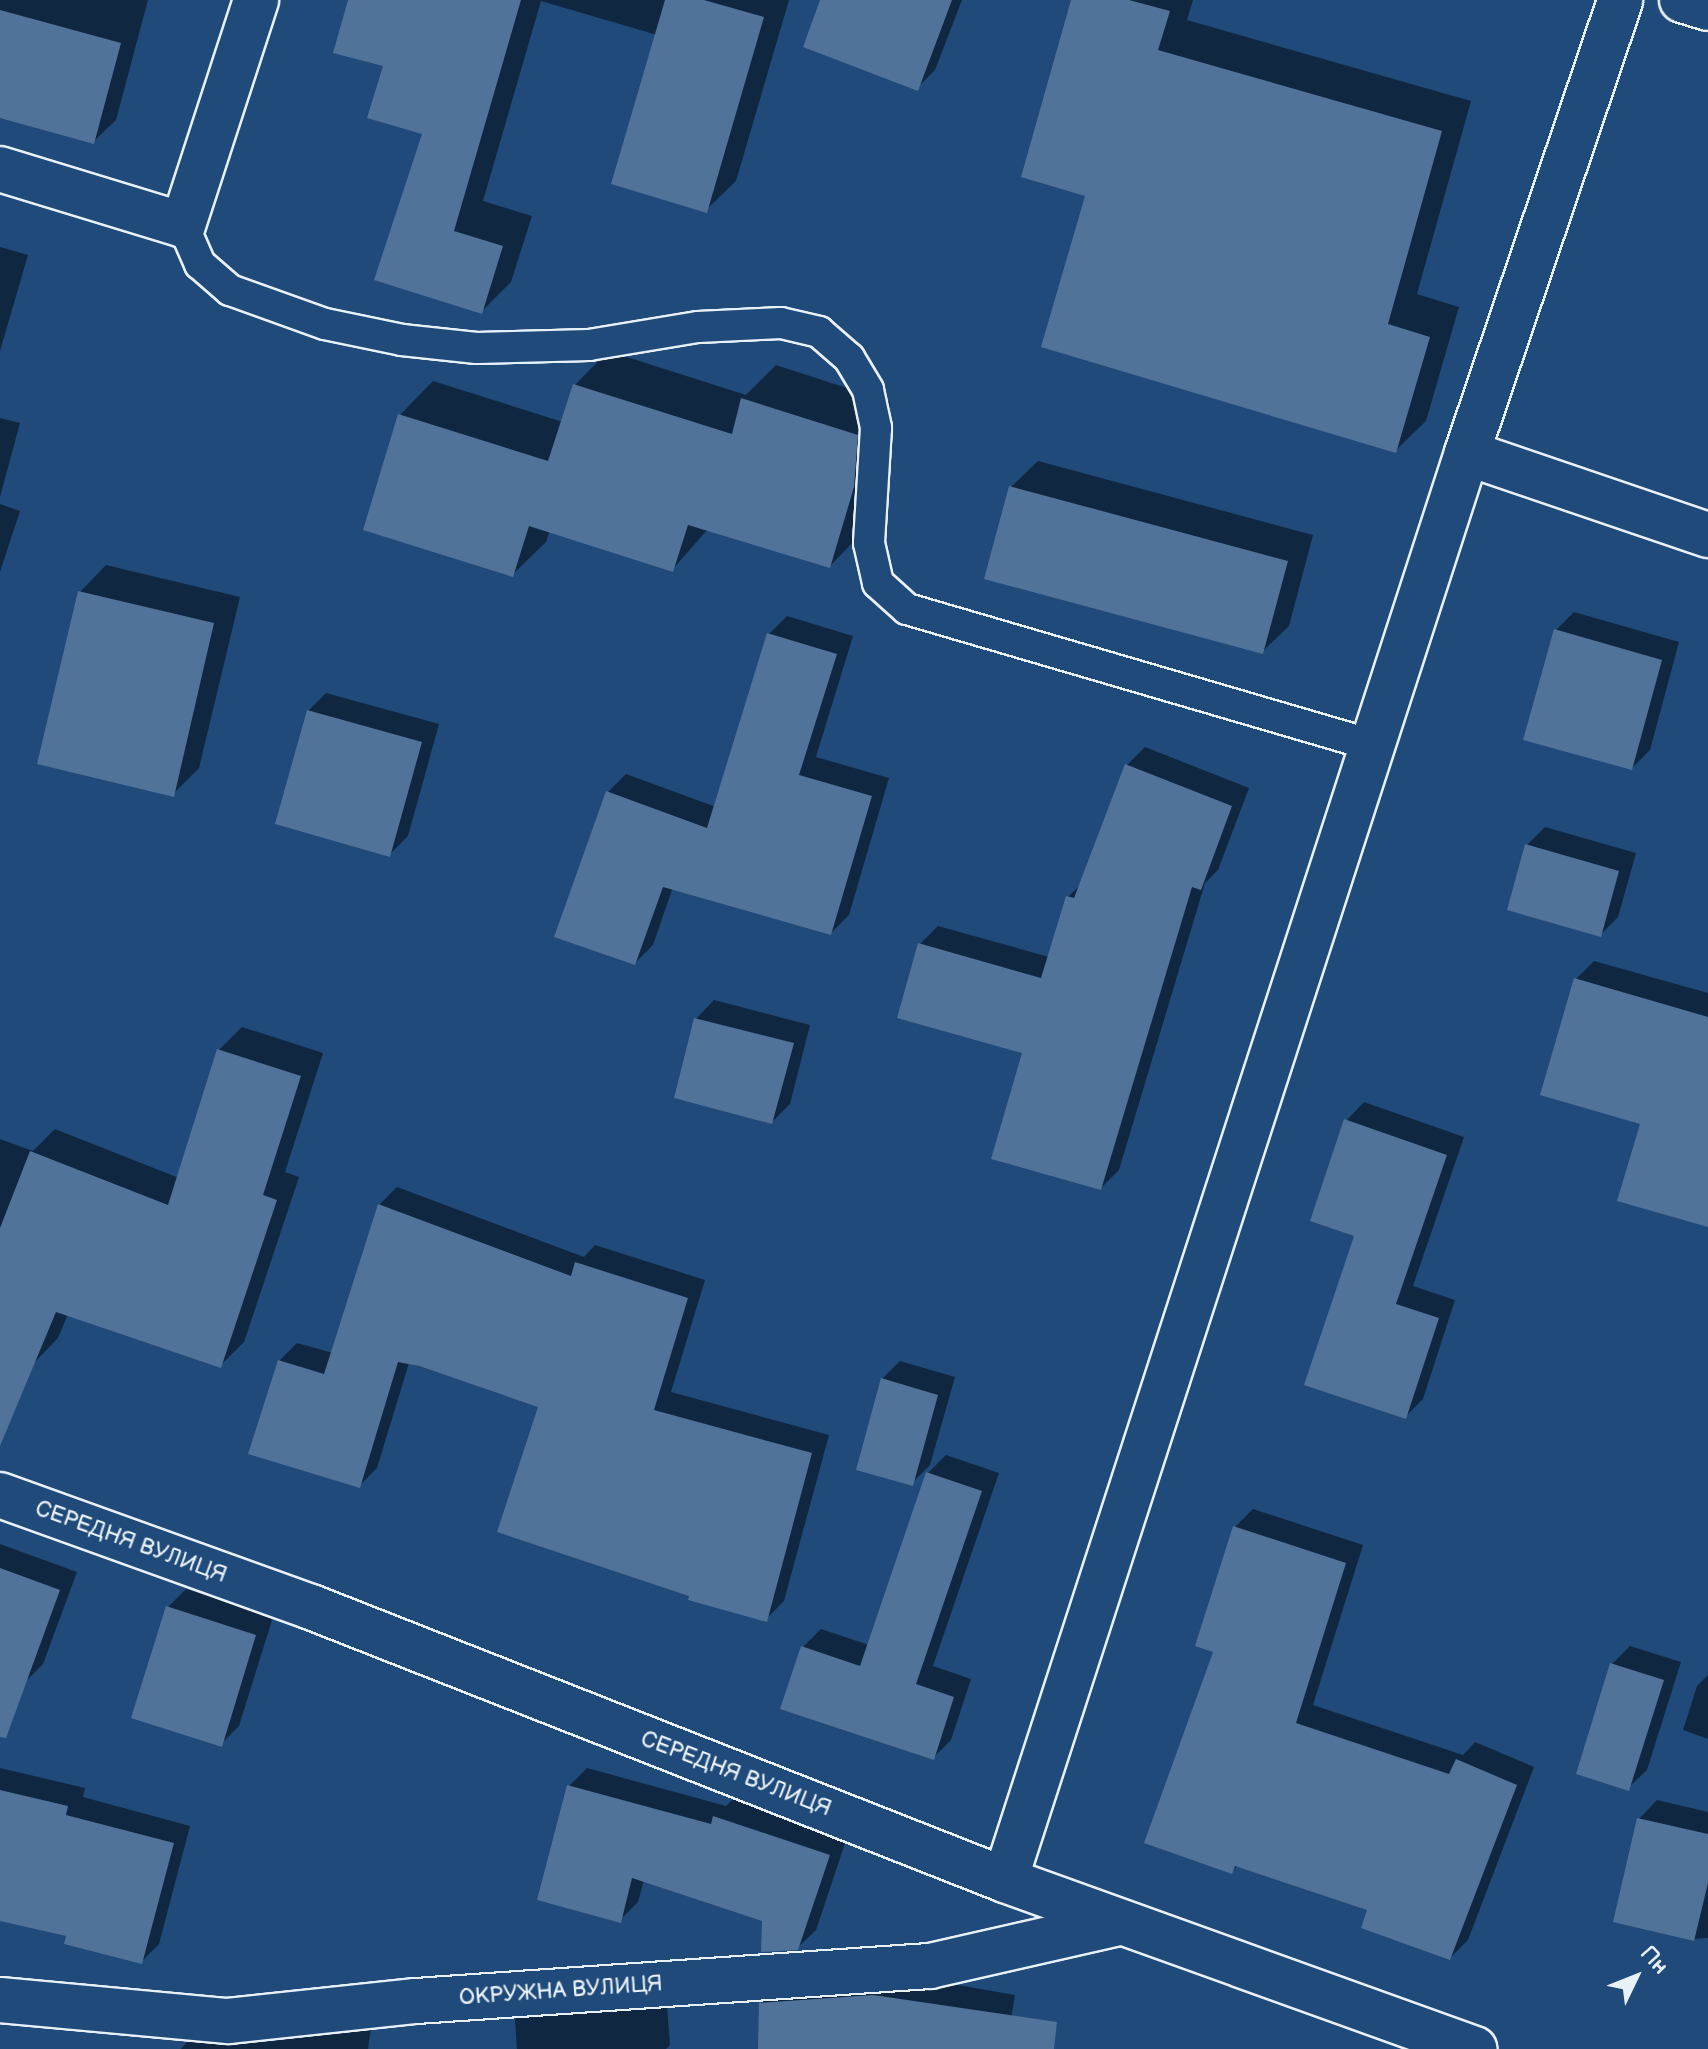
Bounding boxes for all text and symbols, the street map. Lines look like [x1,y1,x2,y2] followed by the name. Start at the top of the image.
[32,1495,230,1589] street label: СЕРЕДНЯ ВУЛИЦЯ
[637,1726,835,1822] street label: СЕРЕДНЯ ВУЛИЦЯ
[1596,1937,1676,2017] north arrow
[1634,1940,1674,1980] text: Пн
[458,1971,664,2011] street label: ОКРУЖНА ВУЛИЦЯ

